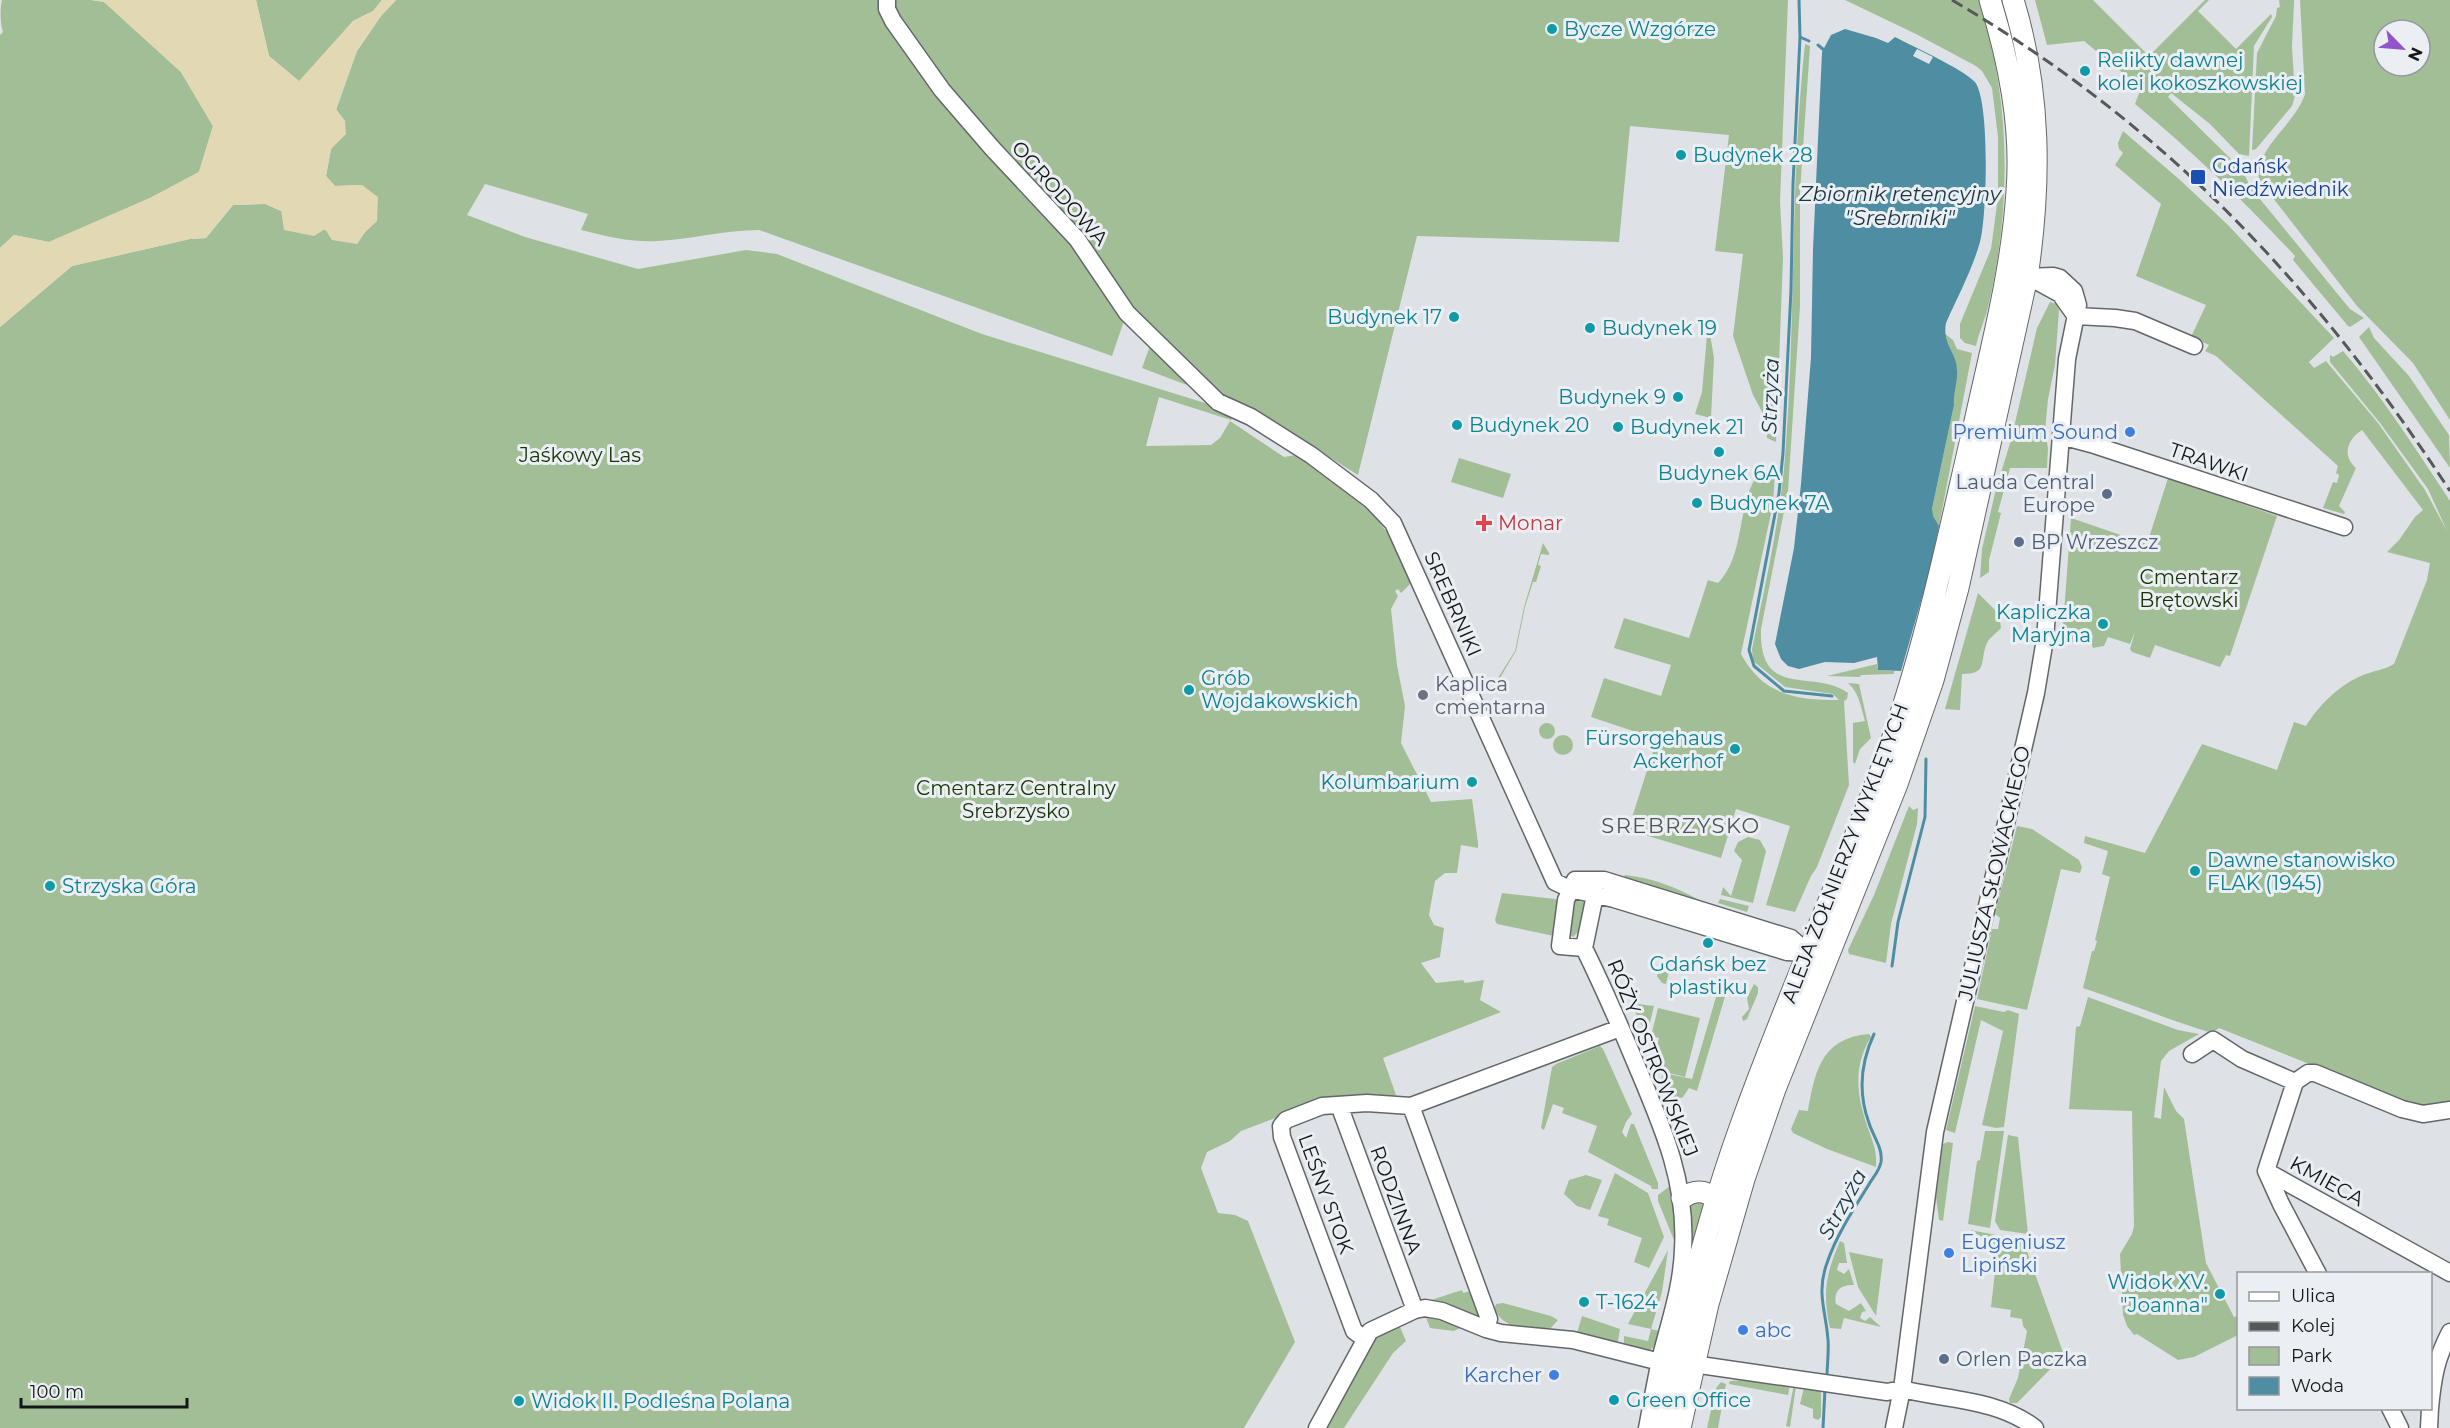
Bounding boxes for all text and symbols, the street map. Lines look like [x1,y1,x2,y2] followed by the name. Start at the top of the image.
[1564,17,1716,41] place label: Bycze Wzgórze
[2372,18,2432,78] north arrow
[1545,22,1559,36] marker: Bycze Wzgórze
[2404,44,2426,64] text: N
[2097,48,2303,95] place label: Relikty dawnej kolei kokoszkowskiej
[2078,64,2092,78] marker: Relikty dawnej kolei kokoszkowskiej
[1007,136,1114,251] street label: OGRODOWA
[1693,143,1813,167] place label: Budynek 28
[1674,148,1688,162] marker: Budynek 28
[2212,154,2349,201] place label: Gdańsk Niedźwiednik
[2189,168,2207,186] marker: Gdańsk Niedźwiednik
[1798,181,2003,230] water label: Zbiornik retencyjny "Srebrniki"
[1327,305,1442,329] place label: Budynek 17
[1447,310,1461,324] marker: Budynek 17
[1602,316,1717,340] place label: Budynek 19
[1583,321,1597,335] marker: Budynek 19
[1756,357,1784,435] water label: Strzyża
[1558,385,1666,409] place label: Budynek 9
[1671,390,1685,404] marker: Budynek 9
[1469,413,1589,437] place label: Budynek 20
[1630,415,1744,439] place label: Budynek 21
[1450,418,1464,432] marker: Budynek 20
[1611,420,1625,434] marker: Budynek 21
[1952,420,2118,444] place label: Premium Sound
[2123,425,2137,439] marker: Premium Sound
[2166,437,2252,487] street label: TRAWKI
[518,443,641,467] park label: Jaśkowy Las
[1712,445,1726,459] marker: Budynek 6A
[1658,461,1781,485] place label: Budynek 6A
[1956,470,2095,517] place label: Lauda Central Europe
[2100,487,2114,501] marker: Lauda Central Europe
[1709,491,1830,515] place label: Budynek 7A
[1690,496,1704,510] marker: Budynek 7A
[1498,511,1563,535] place label: Monar
[1475,514,1493,532] marker: Monar
[2031,530,2158,554] place label: BP Wrzeszcz
[2012,535,2026,549] marker: BP Wrzeszcz
[1419,548,1487,660] street label: SREBRNIKI
[2139,565,2239,612] park label: Cmentarz Brętowski
[1996,600,2091,647] place label: Kapliczka Maryjna
[2096,617,2110,631] marker: Kapliczka Maryjna
[1201,666,1358,713] place label: Grób Wojdakowskich
[1435,672,1546,719] place label: Kaplica cmentarna
[1182,683,1196,697] marker: Grób Wojdakowskich
[1416,688,1430,702] marker: Kaplica cmentarna
[1777,700,1913,1006] street label: ALEJA ŻOŁNIERZY WYKLĘTYCH
[1585,726,1724,773] place label: Fürsorgehaus Ackerhof
[1728,742,1742,756] marker: Fürsorgehaus Ackerhof
[1953,743,2035,1004] street label: JULIUSZA SŁOWACKIEGO
[1320,770,1460,794] place label: Kolumbarium
[1465,775,1479,789] marker: Kolumbarium
[916,776,1116,823] park label: Cmentarz Centralny Srebrzysko
[1601,813,1761,838] district label: SREBRZYSKO
[2207,848,2395,895] place label: Dawne stanowisko FLAK (1945)
[2188,864,2202,878] marker: Dawne stanowisko FLAK (1945)
[62,874,197,898] place label: Strzyska Góra
[43,879,57,893] marker: Strzyska Góra
[1701,936,1715,950] marker: Gdańsk bez plastiku
[1649,952,1767,999] place label: Gdańsk bez plastiku
[1602,956,1704,1160] street label: RÓŻY OSTROWSKIEJ
[1293,1131,1359,1258] street label: LEŚNY STOK
[1365,1143,1427,1258] street label: RODZINNA
[2286,1151,2369,1211] street label: KMIECA
[1813,1165,1871,1243] water label: Strzyża
[1961,1230,2066,1277] place label: Eugeniusz Lipiński
[1942,1246,1956,1260] marker: Eugeniusz Lipiński
[2107,1270,2208,1317] place label: Widok XV. "Joanna"
[2237,1272,2432,1410] legend
[2291,1285,2336,1307] text: Ulica
[2213,1287,2227,1301] marker: Widok XV. "Joanna"
[1596,1290,1658,1314] place label: T-1624
[1577,1295,1591,1309] marker: T-1624
[2291,1315,2335,1337] text: Kolej
[1755,1318,1792,1342] place label: abc
[1736,1323,1750,1337] marker: abc
[2291,1345,2332,1367] text: Park
[1956,1347,2088,1371] place label: Orlen Paczka
[1937,1352,1951,1366] marker: Orlen Paczka
[1464,1363,1542,1387] place label: Karcher
[1547,1368,1561,1382] marker: Karcher
[21,1371,188,1409] scale bar
[2291,1375,2344,1397] text: Woda
[30,1381,84,1403] text: 100 m
[1626,1388,1751,1412] place label: Green Office
[531,1389,790,1413] place label: Widok II. Podleśna Polana
[1607,1393,1621,1407] marker: Green Office
[512,1394,526,1408] marker: Widok II. Podleśna Polana

